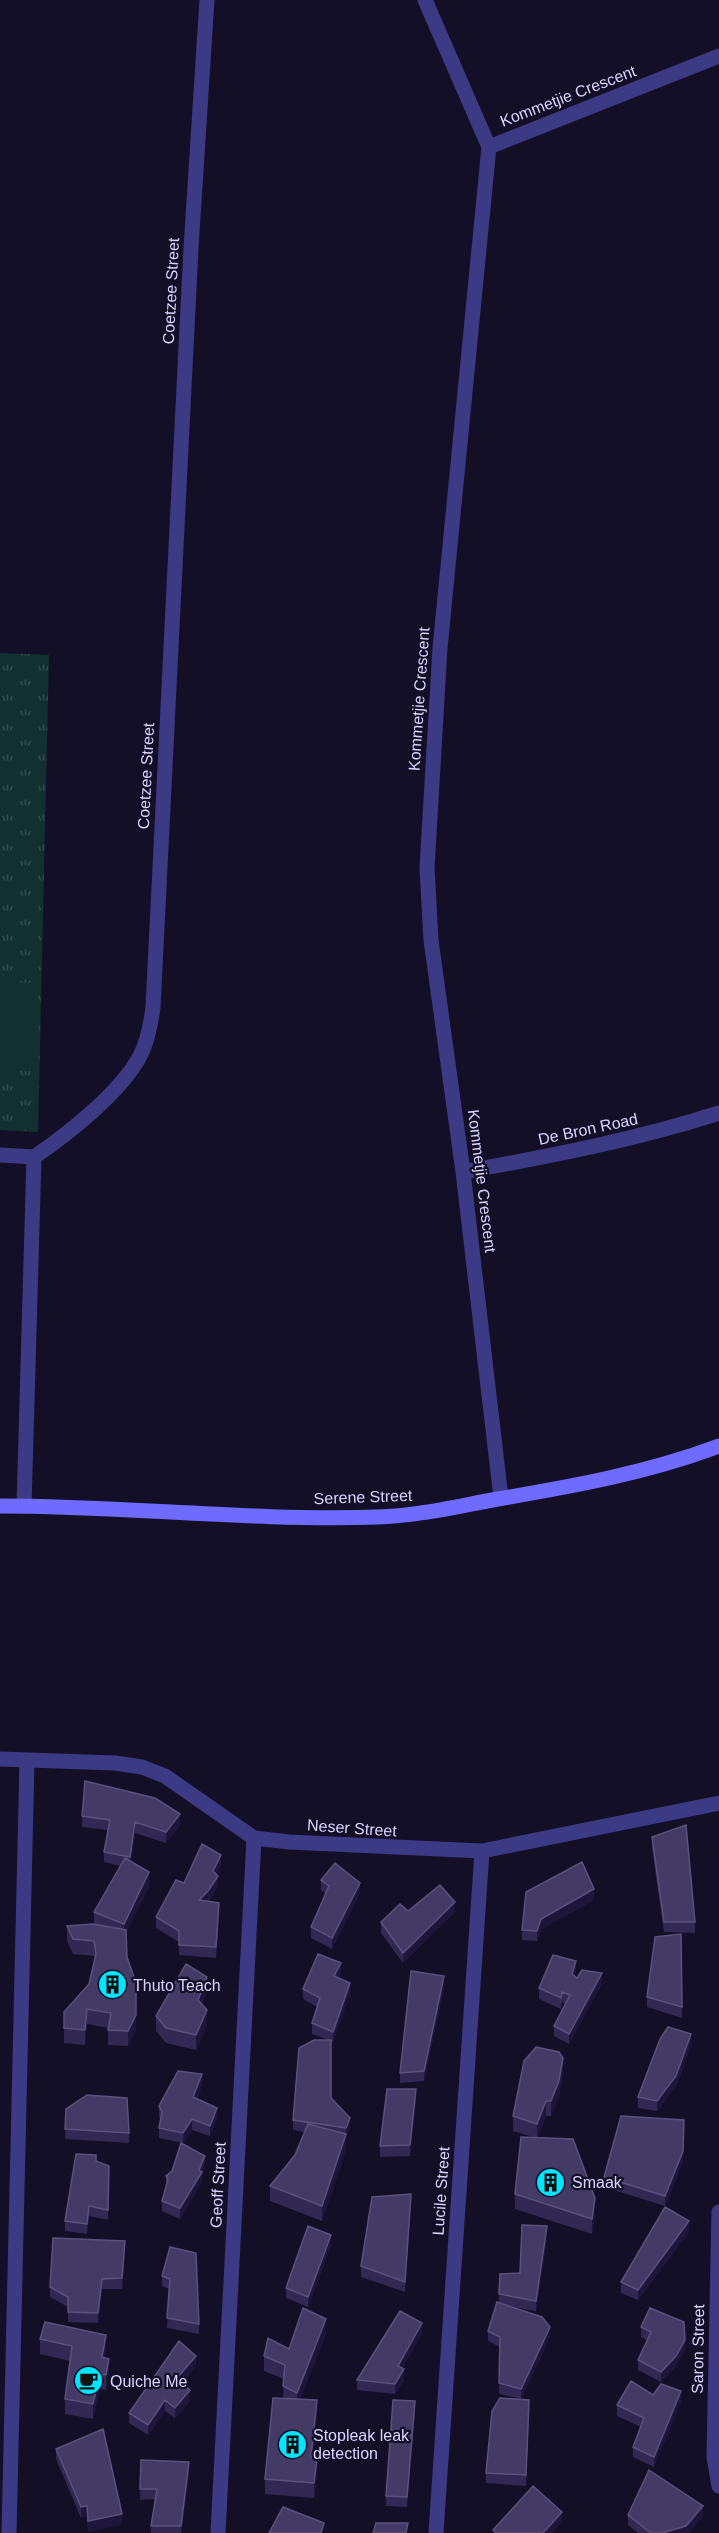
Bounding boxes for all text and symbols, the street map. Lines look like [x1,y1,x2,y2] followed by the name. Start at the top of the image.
[498,62,639,130] street label: Kommetjie Crescent
[160,237,182,345] street label: Coetzee Street
[405,626,433,771] street label: Kommetjie Crescent
[135,722,157,830] street label: Coetzee Street
[465,1108,499,1254] street label: Kommetjie Crescent
[537,1110,639,1148] street label: De Bron Road
[313,1487,413,1507] street label: Serene Street
[307,1816,398,1840] street label: Neser Street
[96,1969,128,2001] building icon: Thuto Teach
[133,1977,221,1994] place label: Thuto Teach
[207,2141,229,2228] street label: Geoff Street
[429,2145,453,2236] street label: Lucile Street
[535,2166,567,2198] building icon: Smaak
[572,2174,623,2191] place label: Smaak
[689,2303,707,2394] street label: Saron Street
[73,2365,105,2397] cafe icon: Quiche Me
[110,2373,187,2390] place label: Quiche Me
[313,2427,410,2462] place label: Stopleak leak detection
[276,2428,308,2460] building icon: Stopleak leak detection

